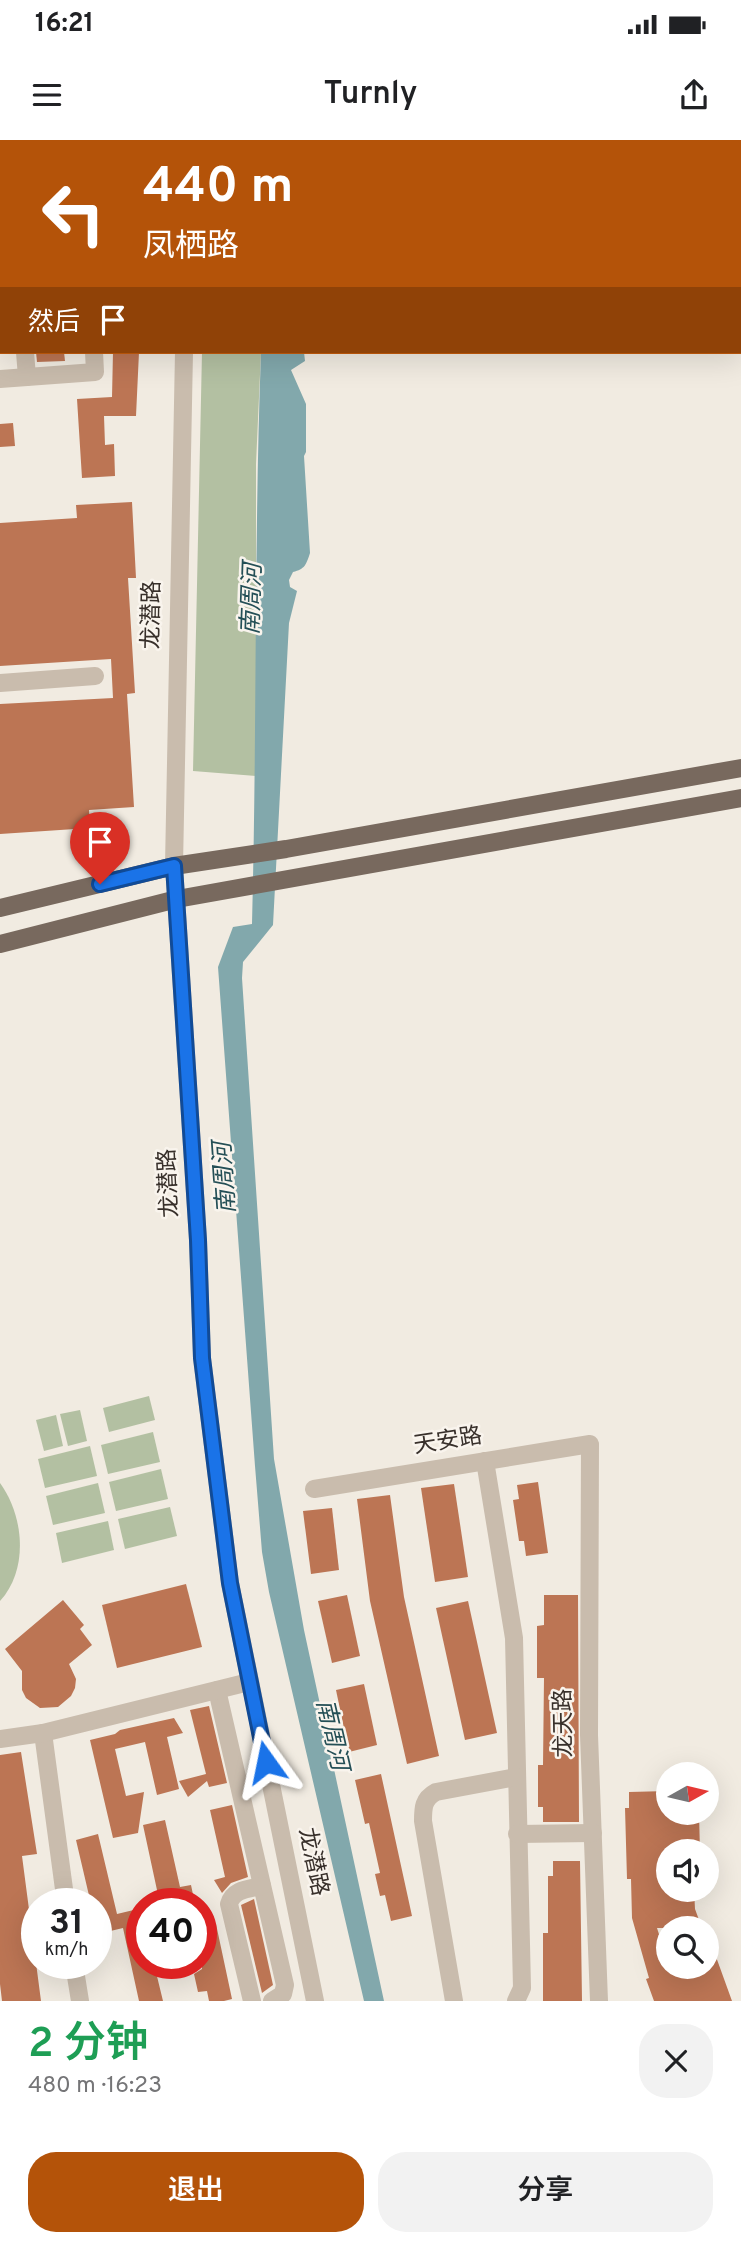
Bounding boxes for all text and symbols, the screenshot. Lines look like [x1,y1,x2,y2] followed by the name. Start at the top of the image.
[35,8,94,41] text: 16:21
[323,75,418,115] text: Turnly
[28,76,66,114] icon: menu
[675,76,713,114] icon: share
[143,158,293,220] text: 440 m
[28,168,119,259] icon: left
[143,228,239,268] text: 凤栖路
[94,301,132,339] icon: arrive
[28,307,80,340] text: 然后
[237,559,269,636] water label: 南周河
[138,580,168,650] street label: 龙潜路
[70,812,130,884] pin
[81,823,119,861] icon: arrive
[208,1137,243,1215] water label: 南周河
[154,1148,186,1218] street label: 龙潜路
[412,1422,484,1462] street label: 天安路
[550,1688,580,1758] street label: 龙天路
[308,1697,355,1777] water label: 南周河
[229,1725,303,1799] position arrow
[656,1762,719,1825] north arrow
[656,1762,719,1979] map controls
[291,1825,333,1899] street label: 龙潜路
[656,1839,719,1902] button: sound
[126,1888,217,1979] speed limit sign: 40
[49,1902,84,1946] text: 31
[656,1916,719,1979] button: search
[45,1939,88,1962] text: km/h
[28,2019,148,2072] text: 2 分钟
[639,2024,713,2098] button: close
[28,2072,162,2101] text: 480 m · 16:23
[28,2152,364,2232] button: 退出
[378,2152,713,2232] button: 分享

